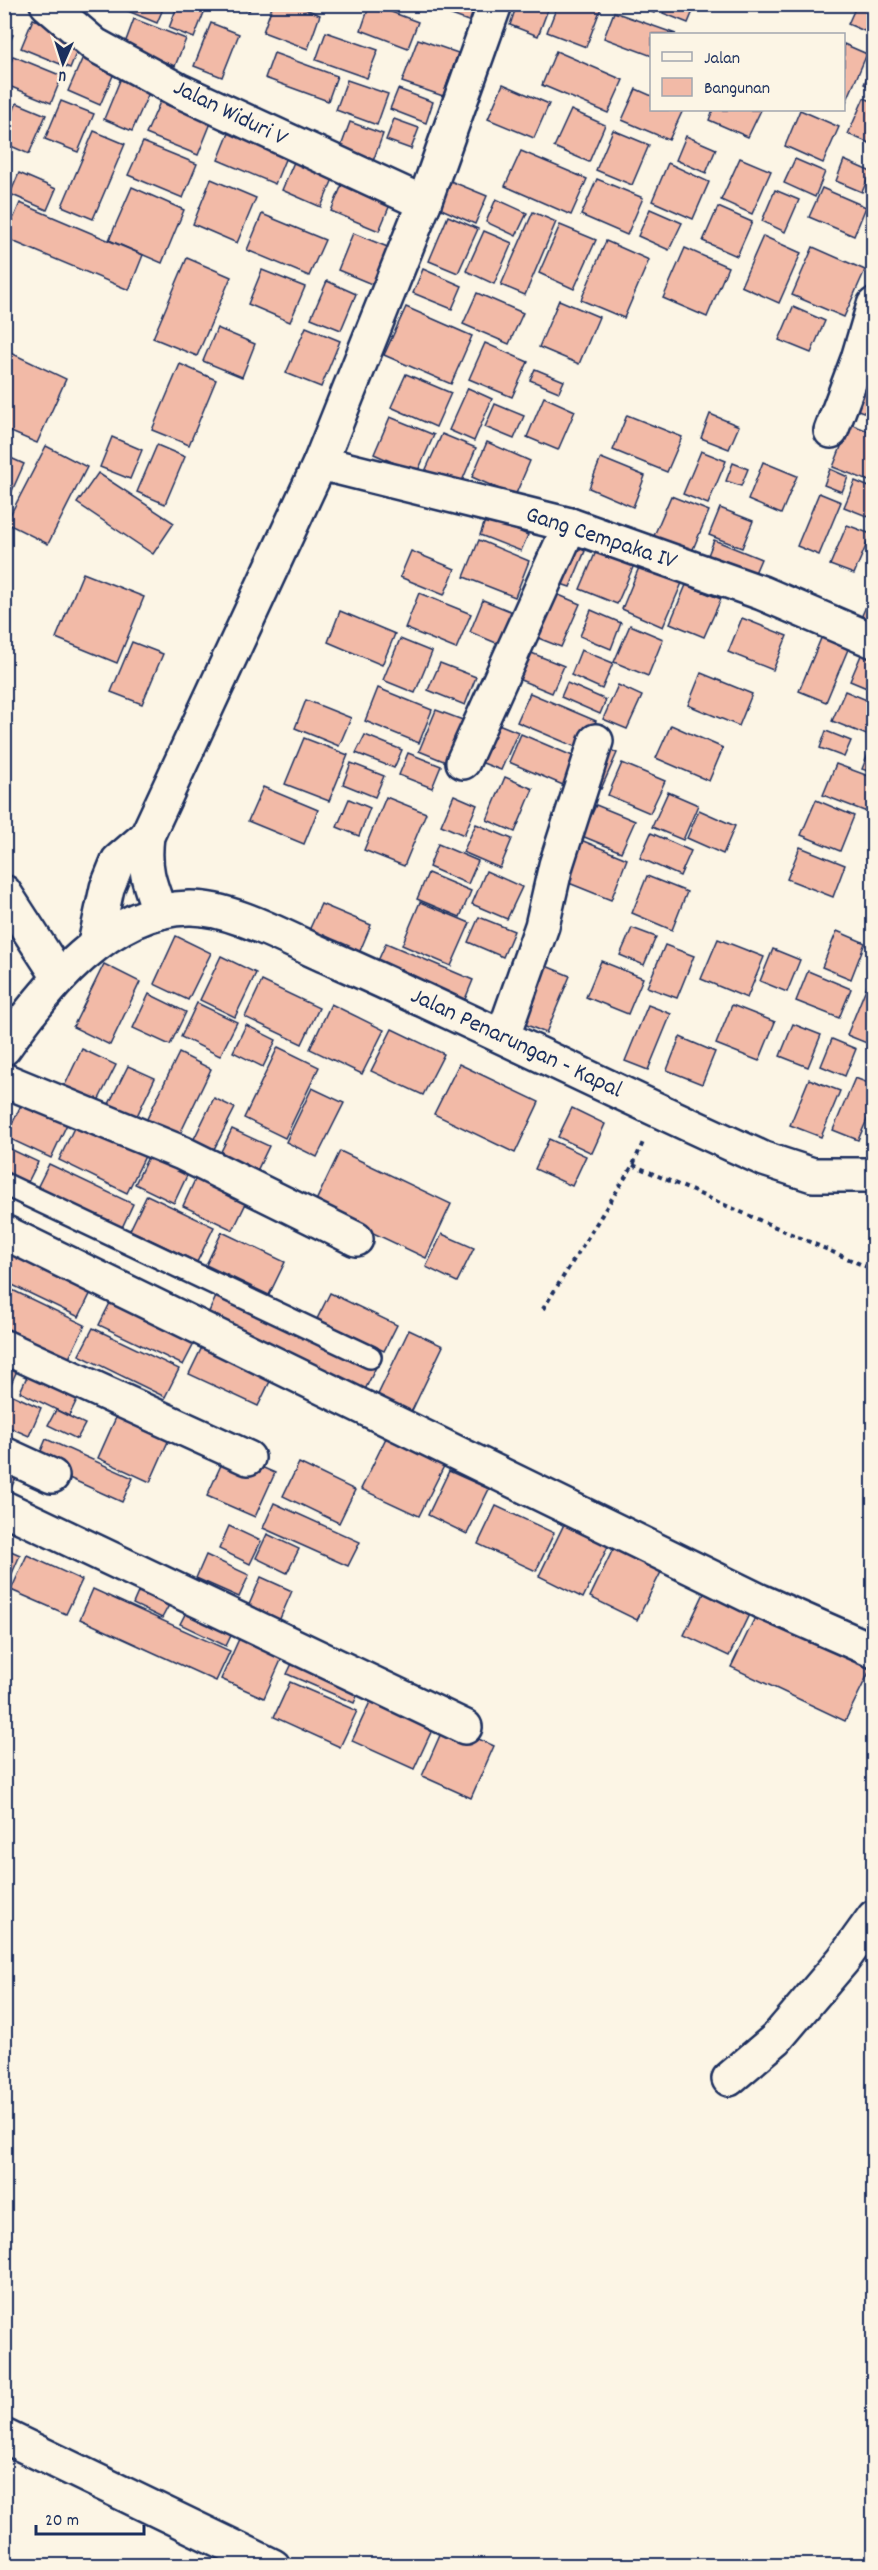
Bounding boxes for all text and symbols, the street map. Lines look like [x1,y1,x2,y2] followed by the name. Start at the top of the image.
[33,33,93,93] north arrow
[650,33,845,111] legend
[704,47,740,72] text: Jalan
[58,64,67,87] text: U
[167,72,293,157] street label: Jalan Widuri V
[704,77,770,102] text: Bangunan
[521,499,681,580] street label: Gang Cempaka IV
[405,980,628,1108] street label: Jalan Penarungan - Kapal
[36,2498,144,2536] scale bar
[45,2509,79,2534] text: 20 m

